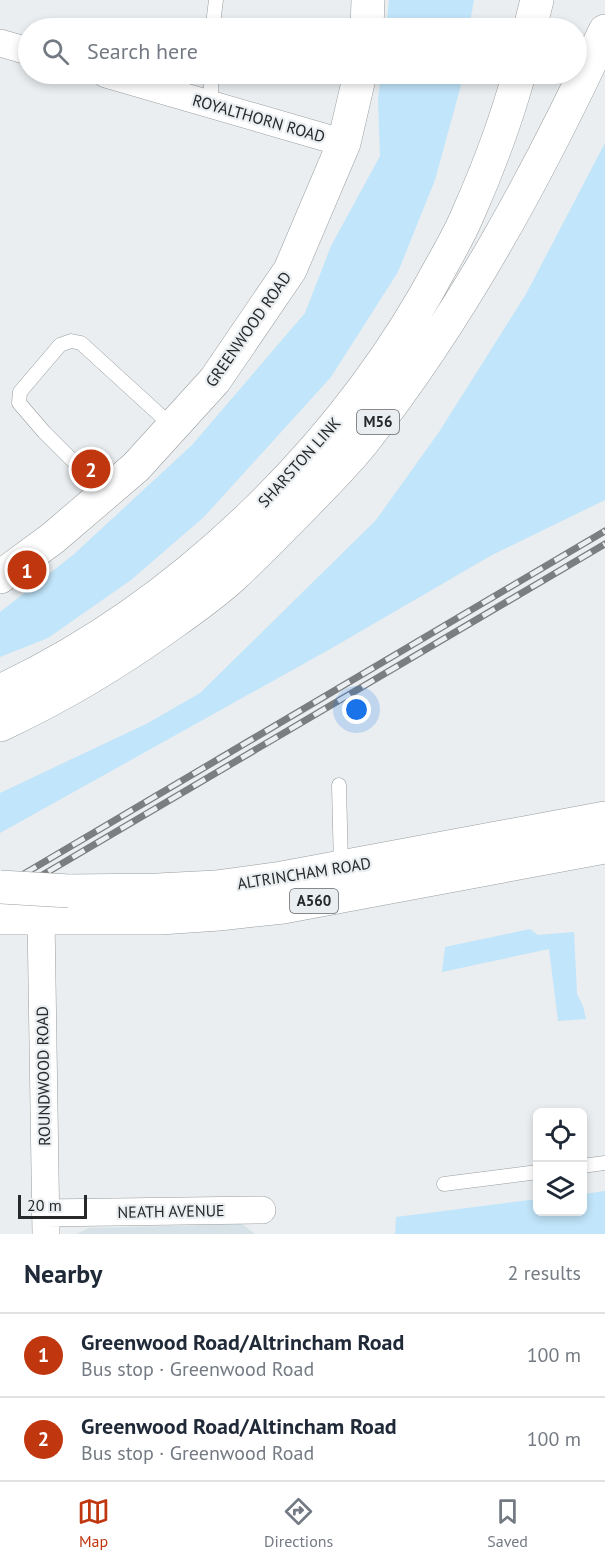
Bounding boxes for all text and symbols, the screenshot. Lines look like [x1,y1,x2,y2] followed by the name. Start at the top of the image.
[18,18,587,84] search box
[39,35,72,68] icon: search
[87,37,198,65] text: Search here
[190,90,328,146] street label: ROYALTHORN ROAD
[201,268,295,390] street label: GREENWOOD ROAD
[357,410,399,434] road number: M56
[253,413,345,511] street label: SHARSTON LINK
[72,446,110,492] pin: 2
[8,548,46,592] pin: 1
[342,695,371,724] your location
[236,853,372,893] street label: ALTRINCHAM ROAD
[290,889,338,913] road number: A560
[32,1006,54,1146] street label: ROUNDWOOD ROAD
[533,1108,587,1216] map controls
[533,1108,587,1162] button: locate
[533,1162,587,1216] button: layers
[18,1192,87,1220] scale bar
[27,1195,62,1215] text: 20 m
[117,1200,225,1222] street label: NEATH AVENUE
[24,1257,102,1290] text: Nearby
[508,1260,581,1286] text: 2 results
[81,1328,404,1356] text: Greenwood Road/Altrincham Road
[38,1342,49,1368] text: 1
[527,1342,581,1368] text: 100 m
[81,1356,314,1382] text: Bus stop · Greenwood Road
[81,1412,397,1440] text: Greenwood Road/Altincham Road
[38,1426,49,1452] text: 2
[527,1426,581,1452] text: 100 m
[81,1440,314,1466] text: Bus stop · Greenwood Road
[77,1495,110,1551] tab: Map
[264,1495,333,1551] tab: Directions
[487,1495,528,1551] tab: Saved

